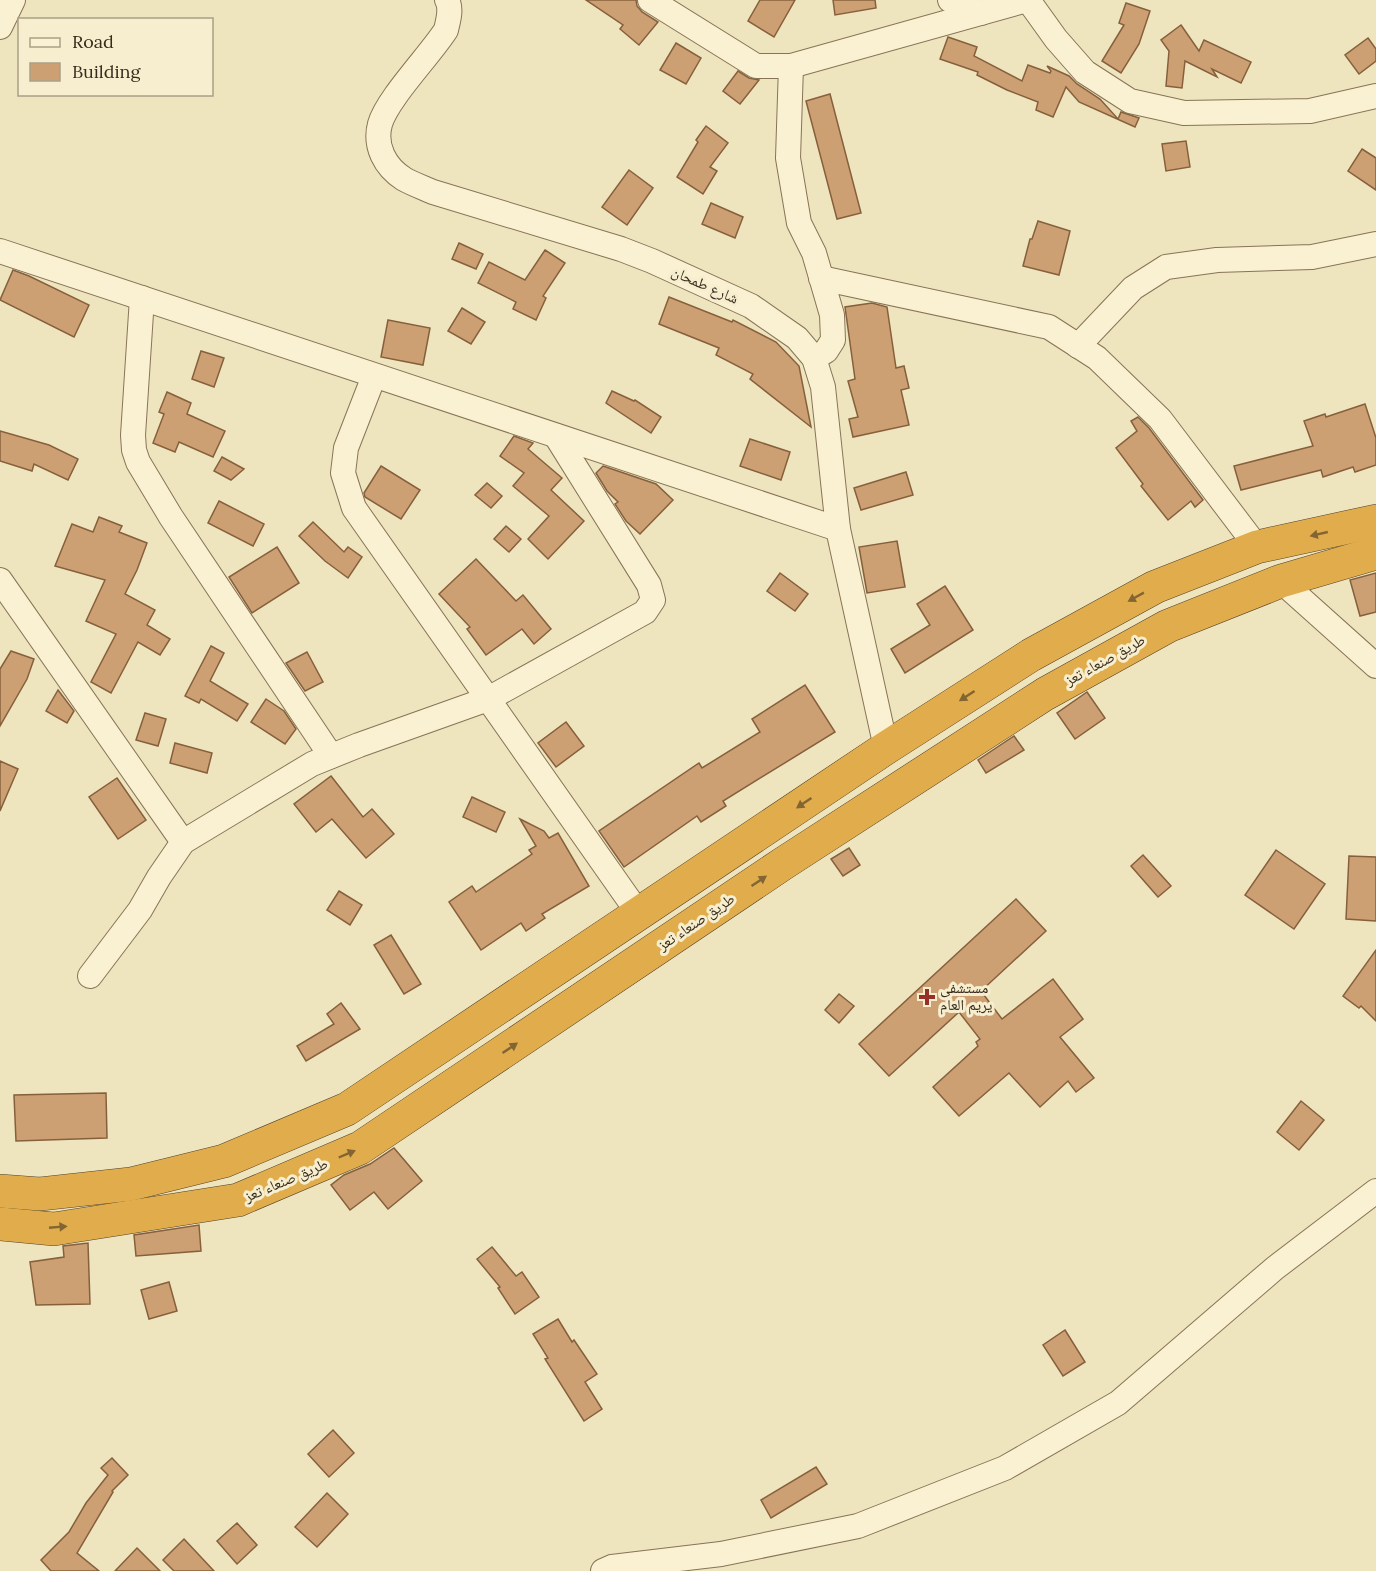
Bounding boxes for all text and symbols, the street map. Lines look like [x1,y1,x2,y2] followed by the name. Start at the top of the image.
[18,18,213,96] legend
[72,30,114,53] text: Road
[72,60,142,83] text: Building
[668,261,742,309] street label: شارع طمحان
[1310,529,1328,539] one-way arrow
[1127,592,1144,602] one-way arrow
[1060,630,1149,691] street label: طريق صنعاء تعز
[959,690,975,701] one-way arrow
[797,797,813,809] one-way arrow
[751,875,767,886] one-way arrow
[653,889,738,956] street label: طريق صنعاء تعز
[940,978,993,1015] place label: مستشفى يريم العام
[918,988,936,1006] marker: مستشفى يريم العام
[502,1043,518,1054] one-way arrow
[338,1149,356,1159] one-way arrow
[240,1153,331,1207] street label: طريق صنعاء تعز
[49,1222,68,1232] one-way arrow

